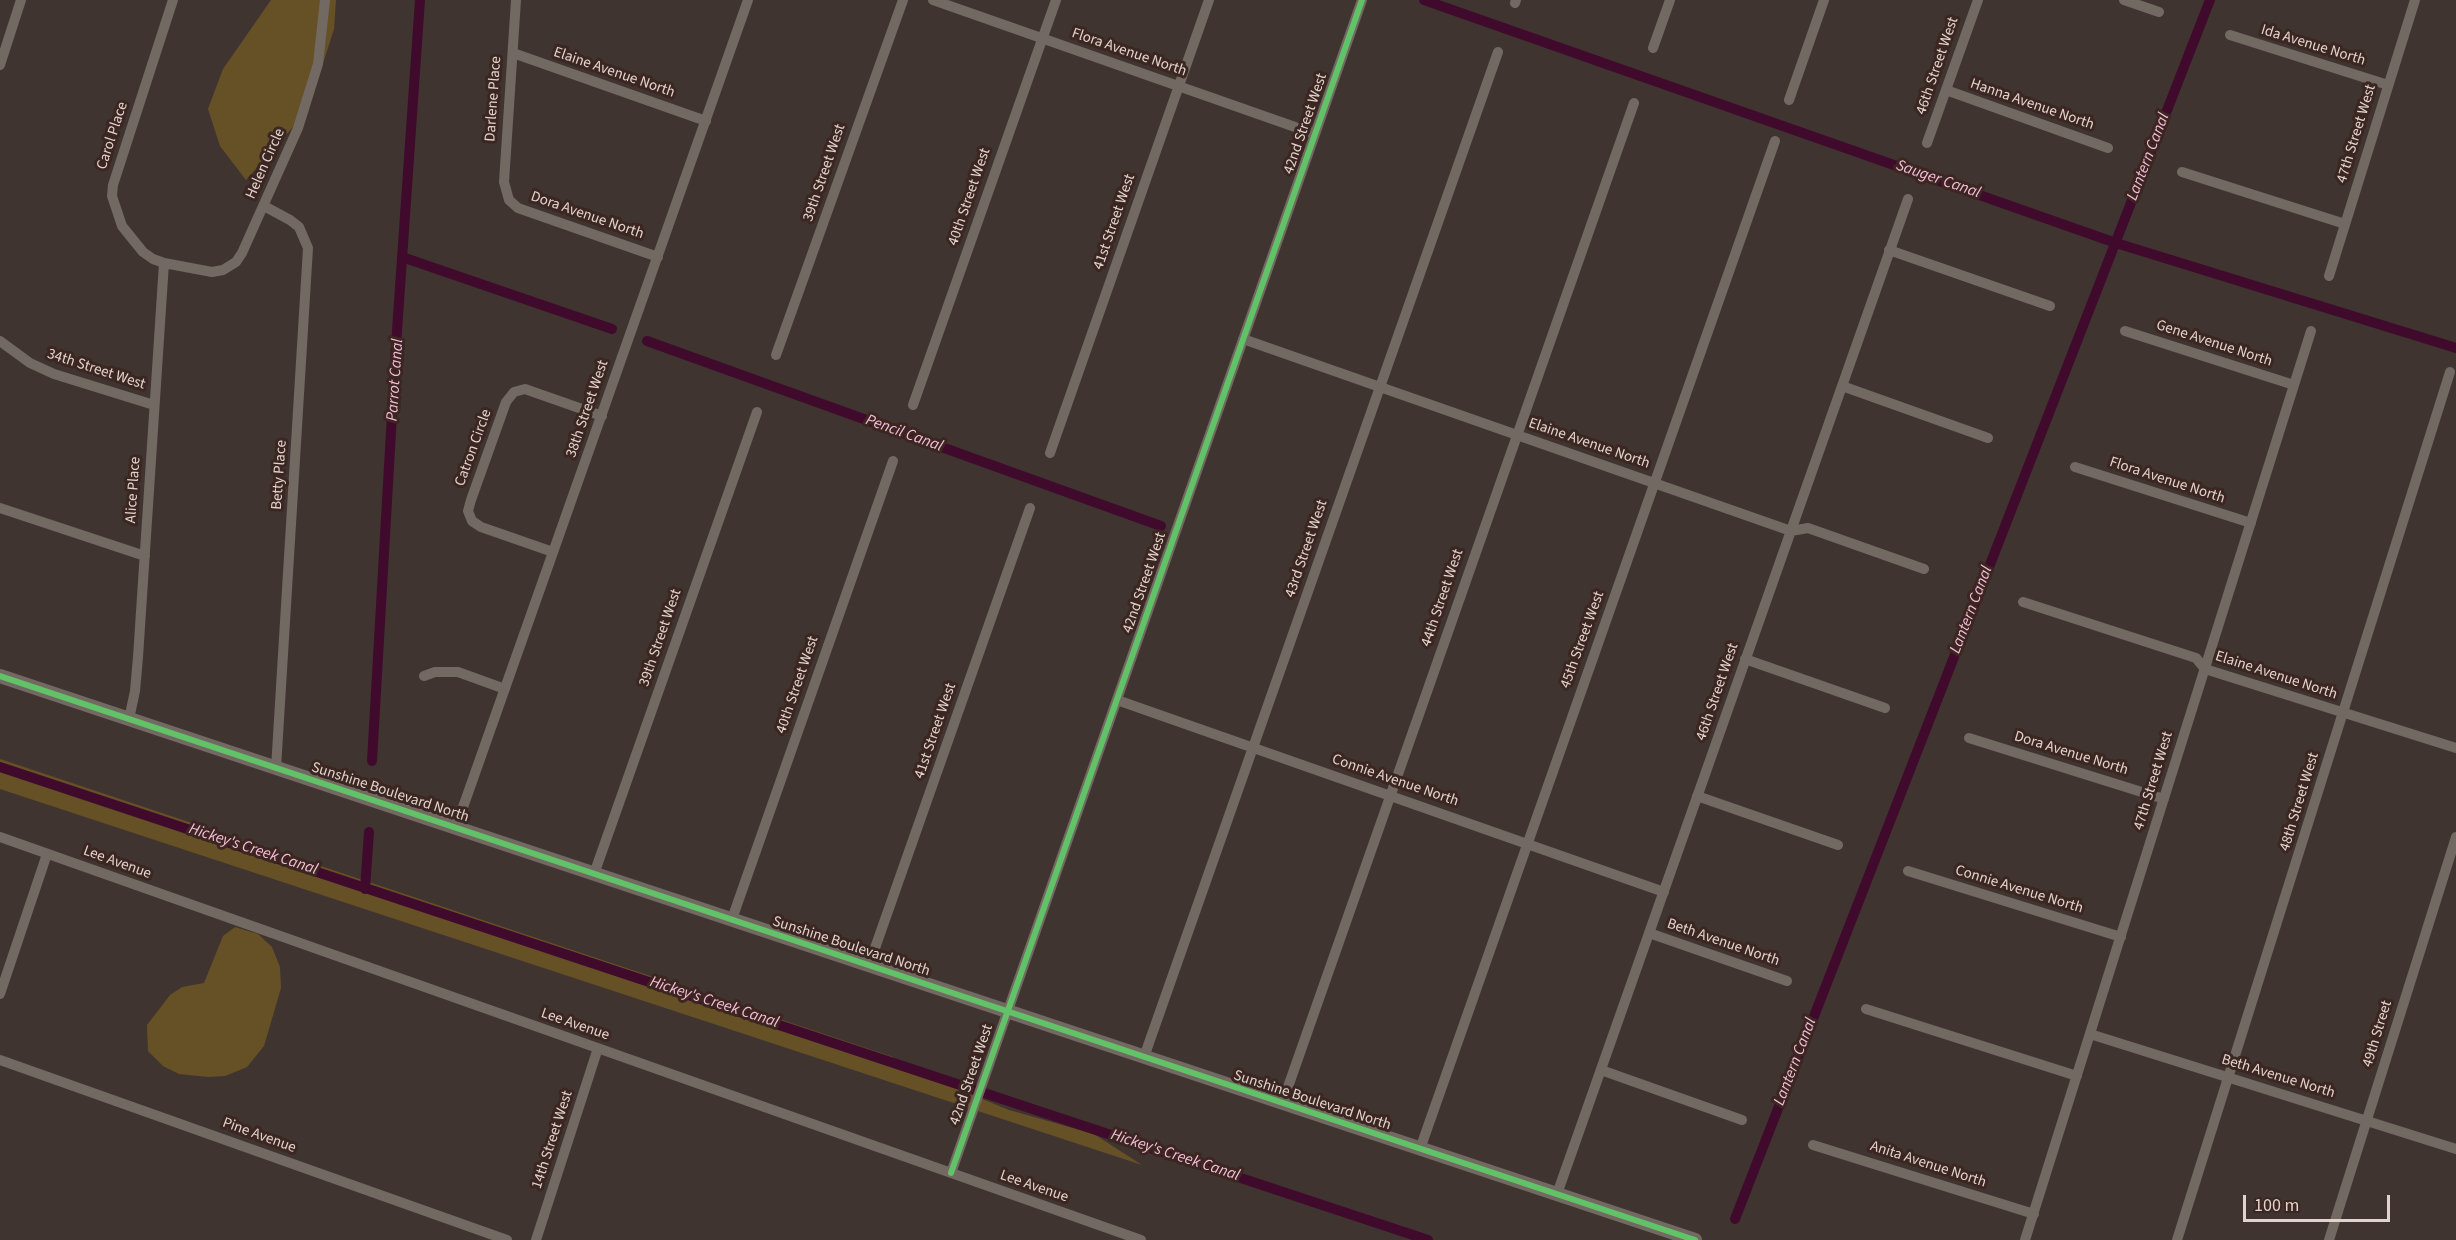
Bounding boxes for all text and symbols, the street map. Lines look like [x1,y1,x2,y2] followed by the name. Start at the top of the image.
[1913,15,1963,117] street label: 46th Street West
[2259,22,2367,70] street label: Ida Avenue North
[1069,25,1189,81] street label: Flora Avenue North
[551,44,677,102] street label: Elaine Avenue North
[482,56,506,142] street label: Darlene Place
[1280,71,1332,177] street label: 42nd Street West
[1968,75,2096,135] street label: Hanna Avenue North
[2333,83,2381,185] street label: 47th Street West
[94,100,132,172] street label: Carol Place
[2124,111,2174,203] water label: Lantern Canal
[800,122,850,224] street label: 39th Street West
[243,126,289,202] street label: Helen Circle
[945,146,995,248] street label: 40th Street West
[1893,157,1983,203] water label: Sauger Canal
[1090,172,1140,272] street label: 41st Street West
[528,188,646,244] street label: Dora Avenue North
[2154,317,2274,371] street label: Gene Avenue North
[384,338,408,422] water label: Parrot Canal
[45,346,147,394] street label: 34th Street West
[563,358,613,460] street label: 38th Street West
[452,407,496,489] street label: Catron Circle
[863,411,945,457] water label: Pencil Canal
[1526,415,1652,473] street label: Elaine Avenue North
[269,440,291,510] street label: Betty Place
[2107,454,2227,508] street label: Flora Avenue North
[123,456,145,524] street label: Alice Place
[1282,498,1332,600] street label: 43rd Street West
[1119,530,1171,636] street label: 42nd Street West
[1418,547,1468,649] street label: 44th Street West
[1947,564,1997,656] water label: Lantern Canal
[636,587,686,689] street label: 39th Street West
[1557,589,1609,691] street label: 45th Street West
[773,634,823,736] street label: 40th Street West
[1693,641,1743,743] street label: 46th Street West
[2213,648,2339,704] street label: Elaine Avenue North
[911,681,961,781] street label: 41st Street West
[2012,728,2130,780] street label: Dora Avenue North
[2130,730,2178,832] street label: 47th Street West
[1329,751,1461,811] street label: Connie Avenue North
[2276,751,2324,853] street label: 48th Street West
[309,759,471,827] street label: Sunshine Boulevard North
[186,820,320,880] water label: Hickey's Creek Canal
[80,842,154,884] street label: Lee Avenue
[1953,862,2085,918] street label: Connie Avenue North
[770,913,932,981] street label: Sunshine Boulevard North
[1664,915,1782,971] street label: Beth Avenue North
[647,973,781,1033] water label: Hickey's Creek Canal
[2359,999,2397,1069] street label: 49th Street
[538,1005,612,1045] street label: Lee Avenue
[1771,1016,1821,1108] water label: Lantern Canal
[946,1022,998,1128] street label: 42nd Street West
[2219,1051,2337,1103] street label: Beth Avenue North
[1231,1067,1393,1135] street label: Sunshine Boulevard North
[529,1089,577,1191] street label: 14th Street West
[220,1114,298,1158] street label: Pine Avenue
[1108,1126,1242,1186] water label: Hickey's Creek Canal
[1868,1138,1988,1192] street label: Anita Avenue North
[997,1167,1071,1207] street label: Lee Avenue
[2246,1183,2393,1221] scale bar
[2254,1193,2299,1218] text: 100 m

